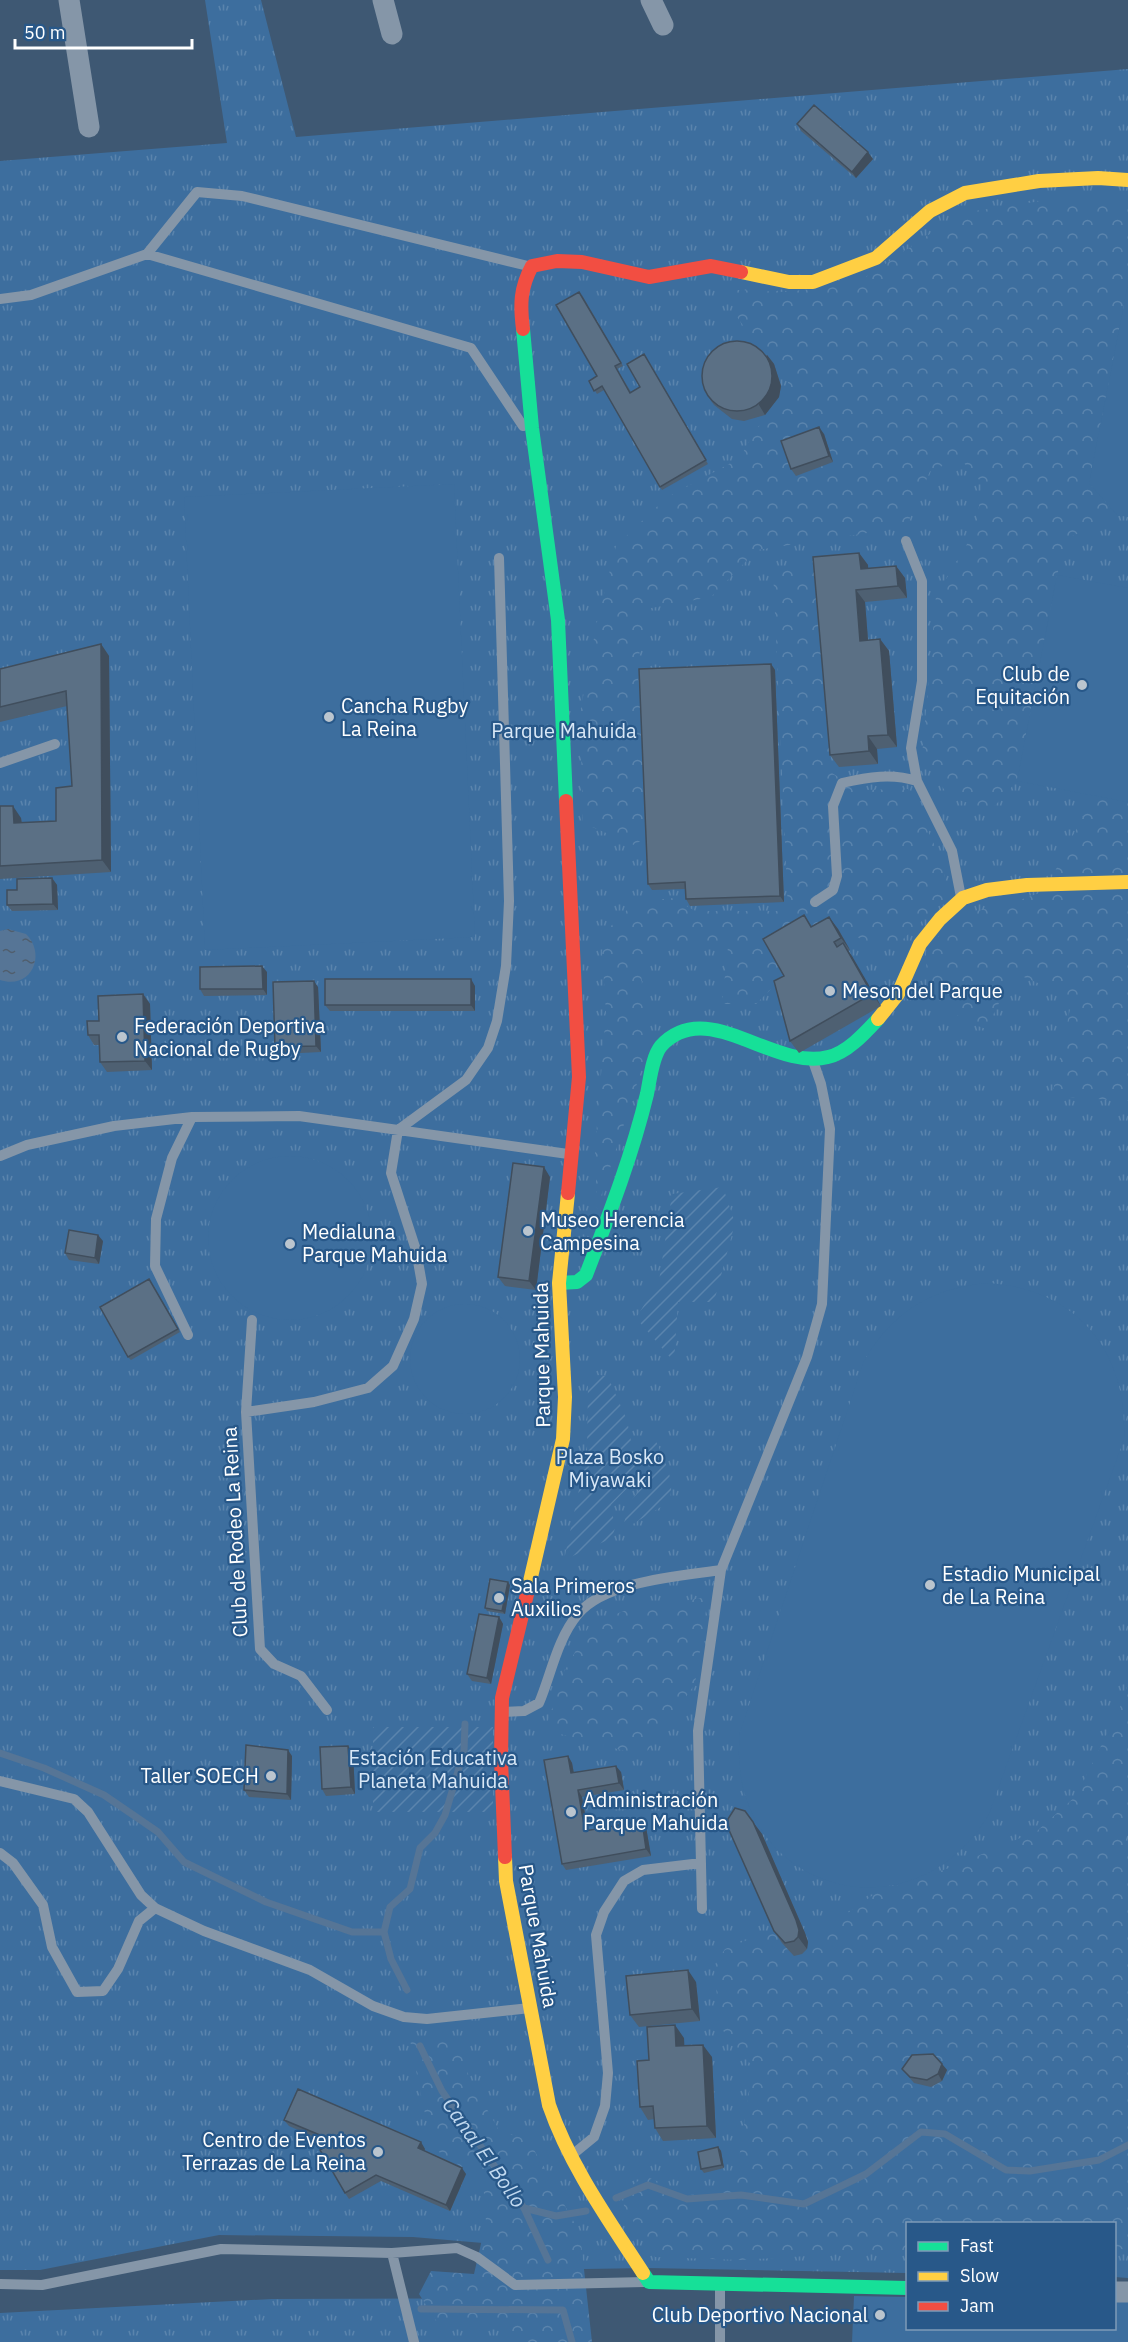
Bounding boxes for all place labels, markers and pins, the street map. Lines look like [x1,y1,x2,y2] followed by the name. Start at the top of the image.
[975,660,1070,710] place label: Club de Equitación
[1075,678,1089,692] marker: Club de Equitación
[341,692,468,742] place label: Cancha Rugby La Reina
[322,710,336,724] marker: Cancha Rugby La Reina
[842,977,1003,1004] place label: Meson del Parque
[823,984,837,998] marker: Meson del Parque
[134,1012,326,1062] place label: Federación Deportiva Nacional de Rugby
[115,1030,129,1044] marker: Federación Deportiva Nacional de Rugby
[540,1206,685,1256] place label: Museo Herencia Campesina
[302,1218,448,1268] place label: Medialuna Parque Mahuida
[521,1224,535,1238] marker: Museo Herencia Campesina
[283,1237,297,1251] marker: Medialuna Parque Mahuida
[942,1560,1100,1610] place label: Estadio Municipal de La Reina
[511,1572,635,1622] place label: Sala Primeros Auxilios
[923,1578,937,1592] marker: Estadio Municipal de La Reina
[492,1591,506,1605] marker: Sala Primeros Auxilios
[140,1762,259,1789] place label: Taller SOECH
[264,1769,278,1783] marker: Taller SOECH
[583,1786,729,1836] place label: Administración Parque Mahuida
[564,1805,578,1819] marker: Administración Parque Mahuida
[182,2126,366,2176] place label: Centro de Eventos Terrazas de La Reina
[371,2145,385,2159] marker: Centro de Eventos Terrazas de La Reina
[652,2301,868,2328] place label: Club Deportivo Nacional
[873,2308,887,2322] marker: Club Deportivo Nacional

